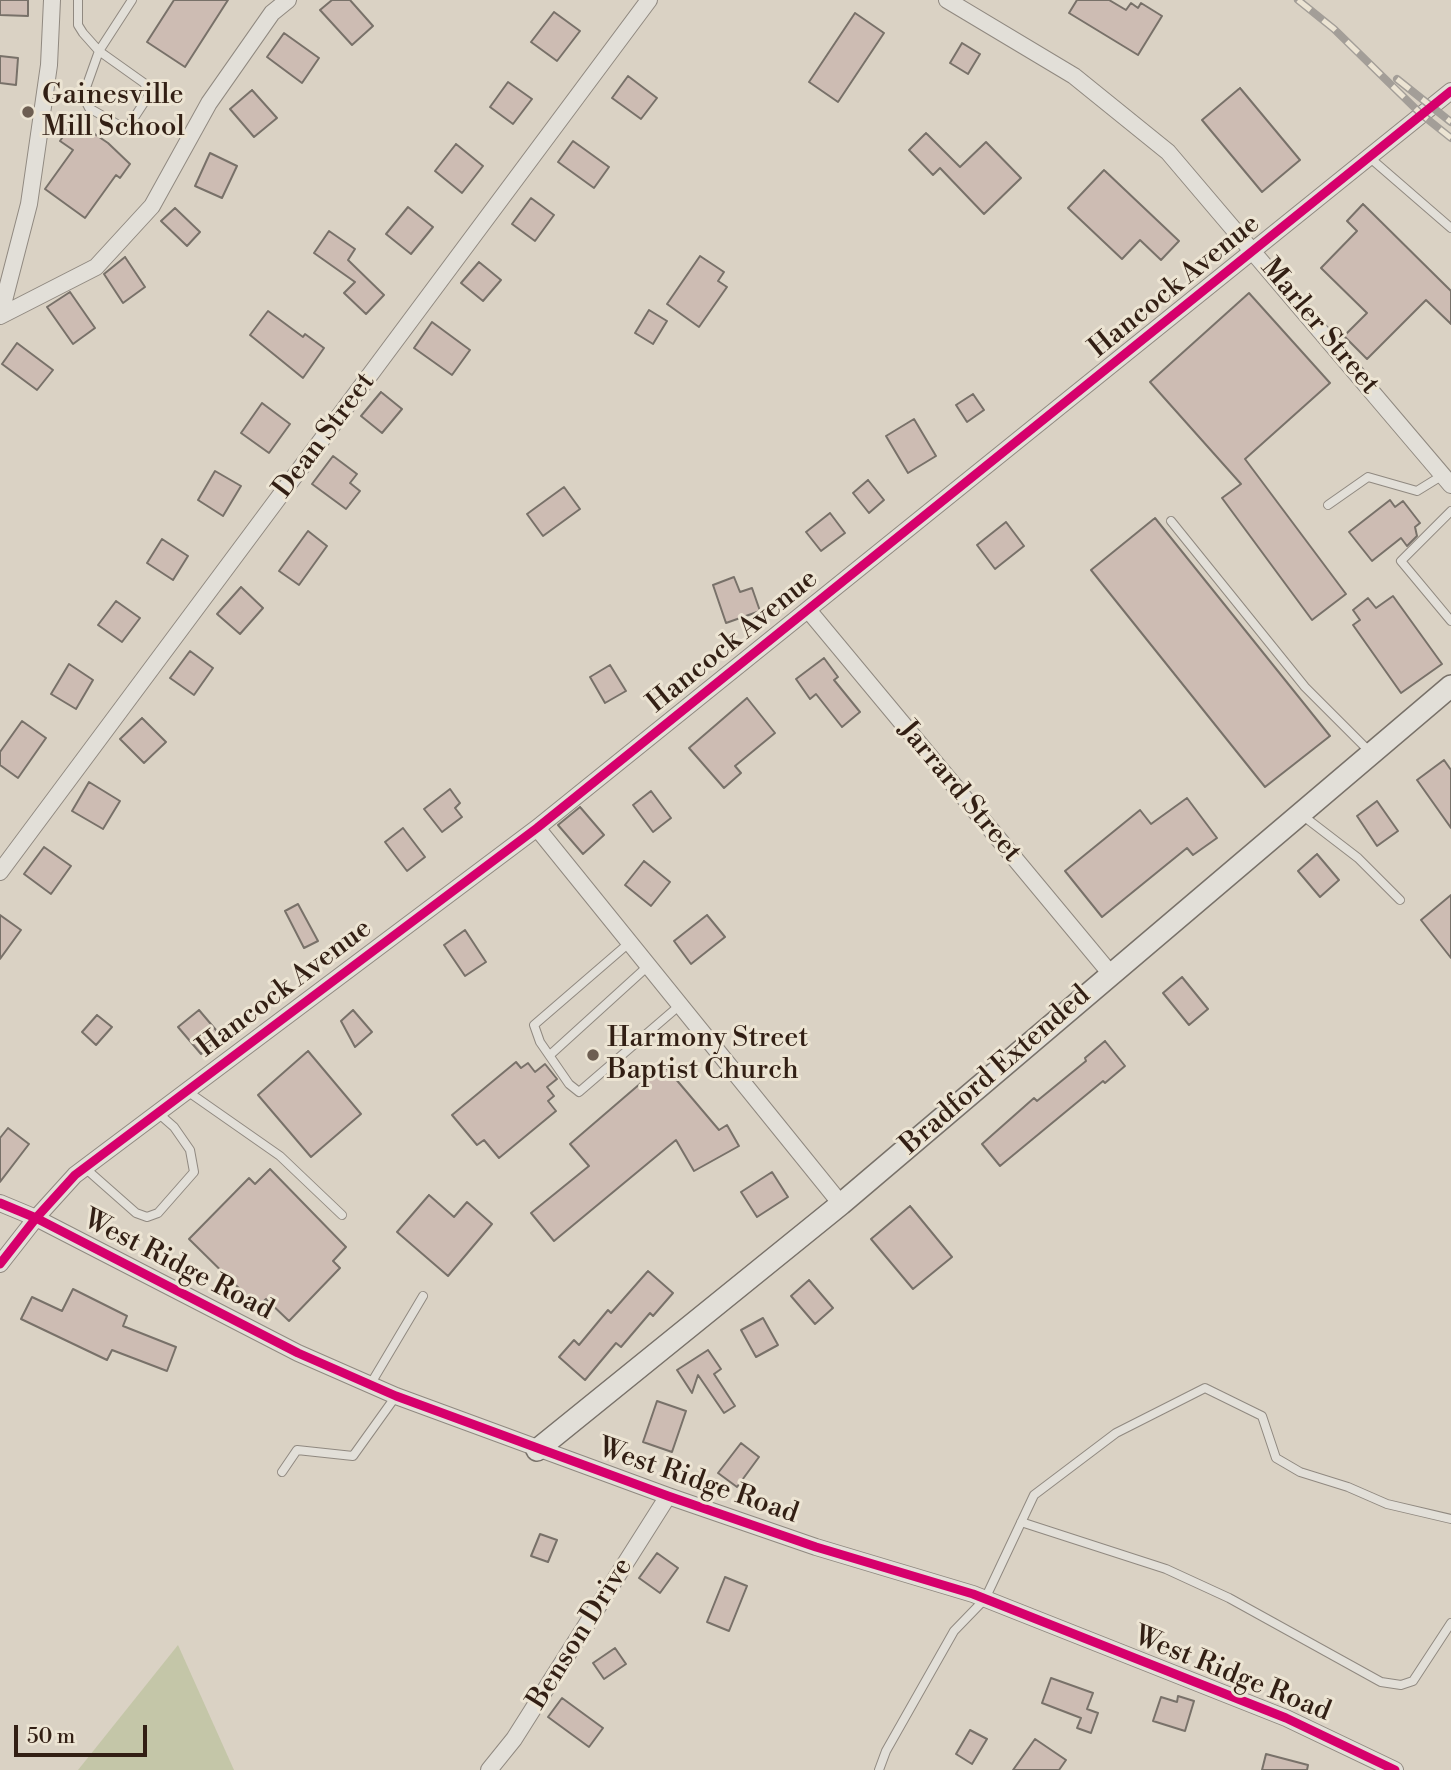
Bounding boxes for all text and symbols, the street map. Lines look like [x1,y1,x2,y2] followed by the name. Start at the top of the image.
[42,79,185,145] place label: Gainesville Mill School
[20,104,36,120] marker: Gainesville Mill School
[1083,208,1267,366] street label: Hancock Avenue
[1252,252,1386,402] street label: Marler Street
[267,367,383,505] street label: Dean Street
[641,563,825,721] street label: Hancock Avenue
[890,714,1028,870] street label: Jarrard Street
[191,912,379,1066] street label: Hancock Avenue
[894,979,1098,1163] street label: Bradford Extended
[607,1022,808,1088] place label: Harmony Street Baptist Church
[585,1047,601,1063] marker: Harmony Street Baptist Church
[77,1203,279,1329] street label: West Ridge Road
[594,1432,802,1532] street label: West Ridge Road
[521,1552,641,1716] street label: Benson Drive
[1129,1620,1335,1730] street label: West Ridge Road
[18,1710,150,1754] scale bar
[27,1724,75,1750] text: 50 m

